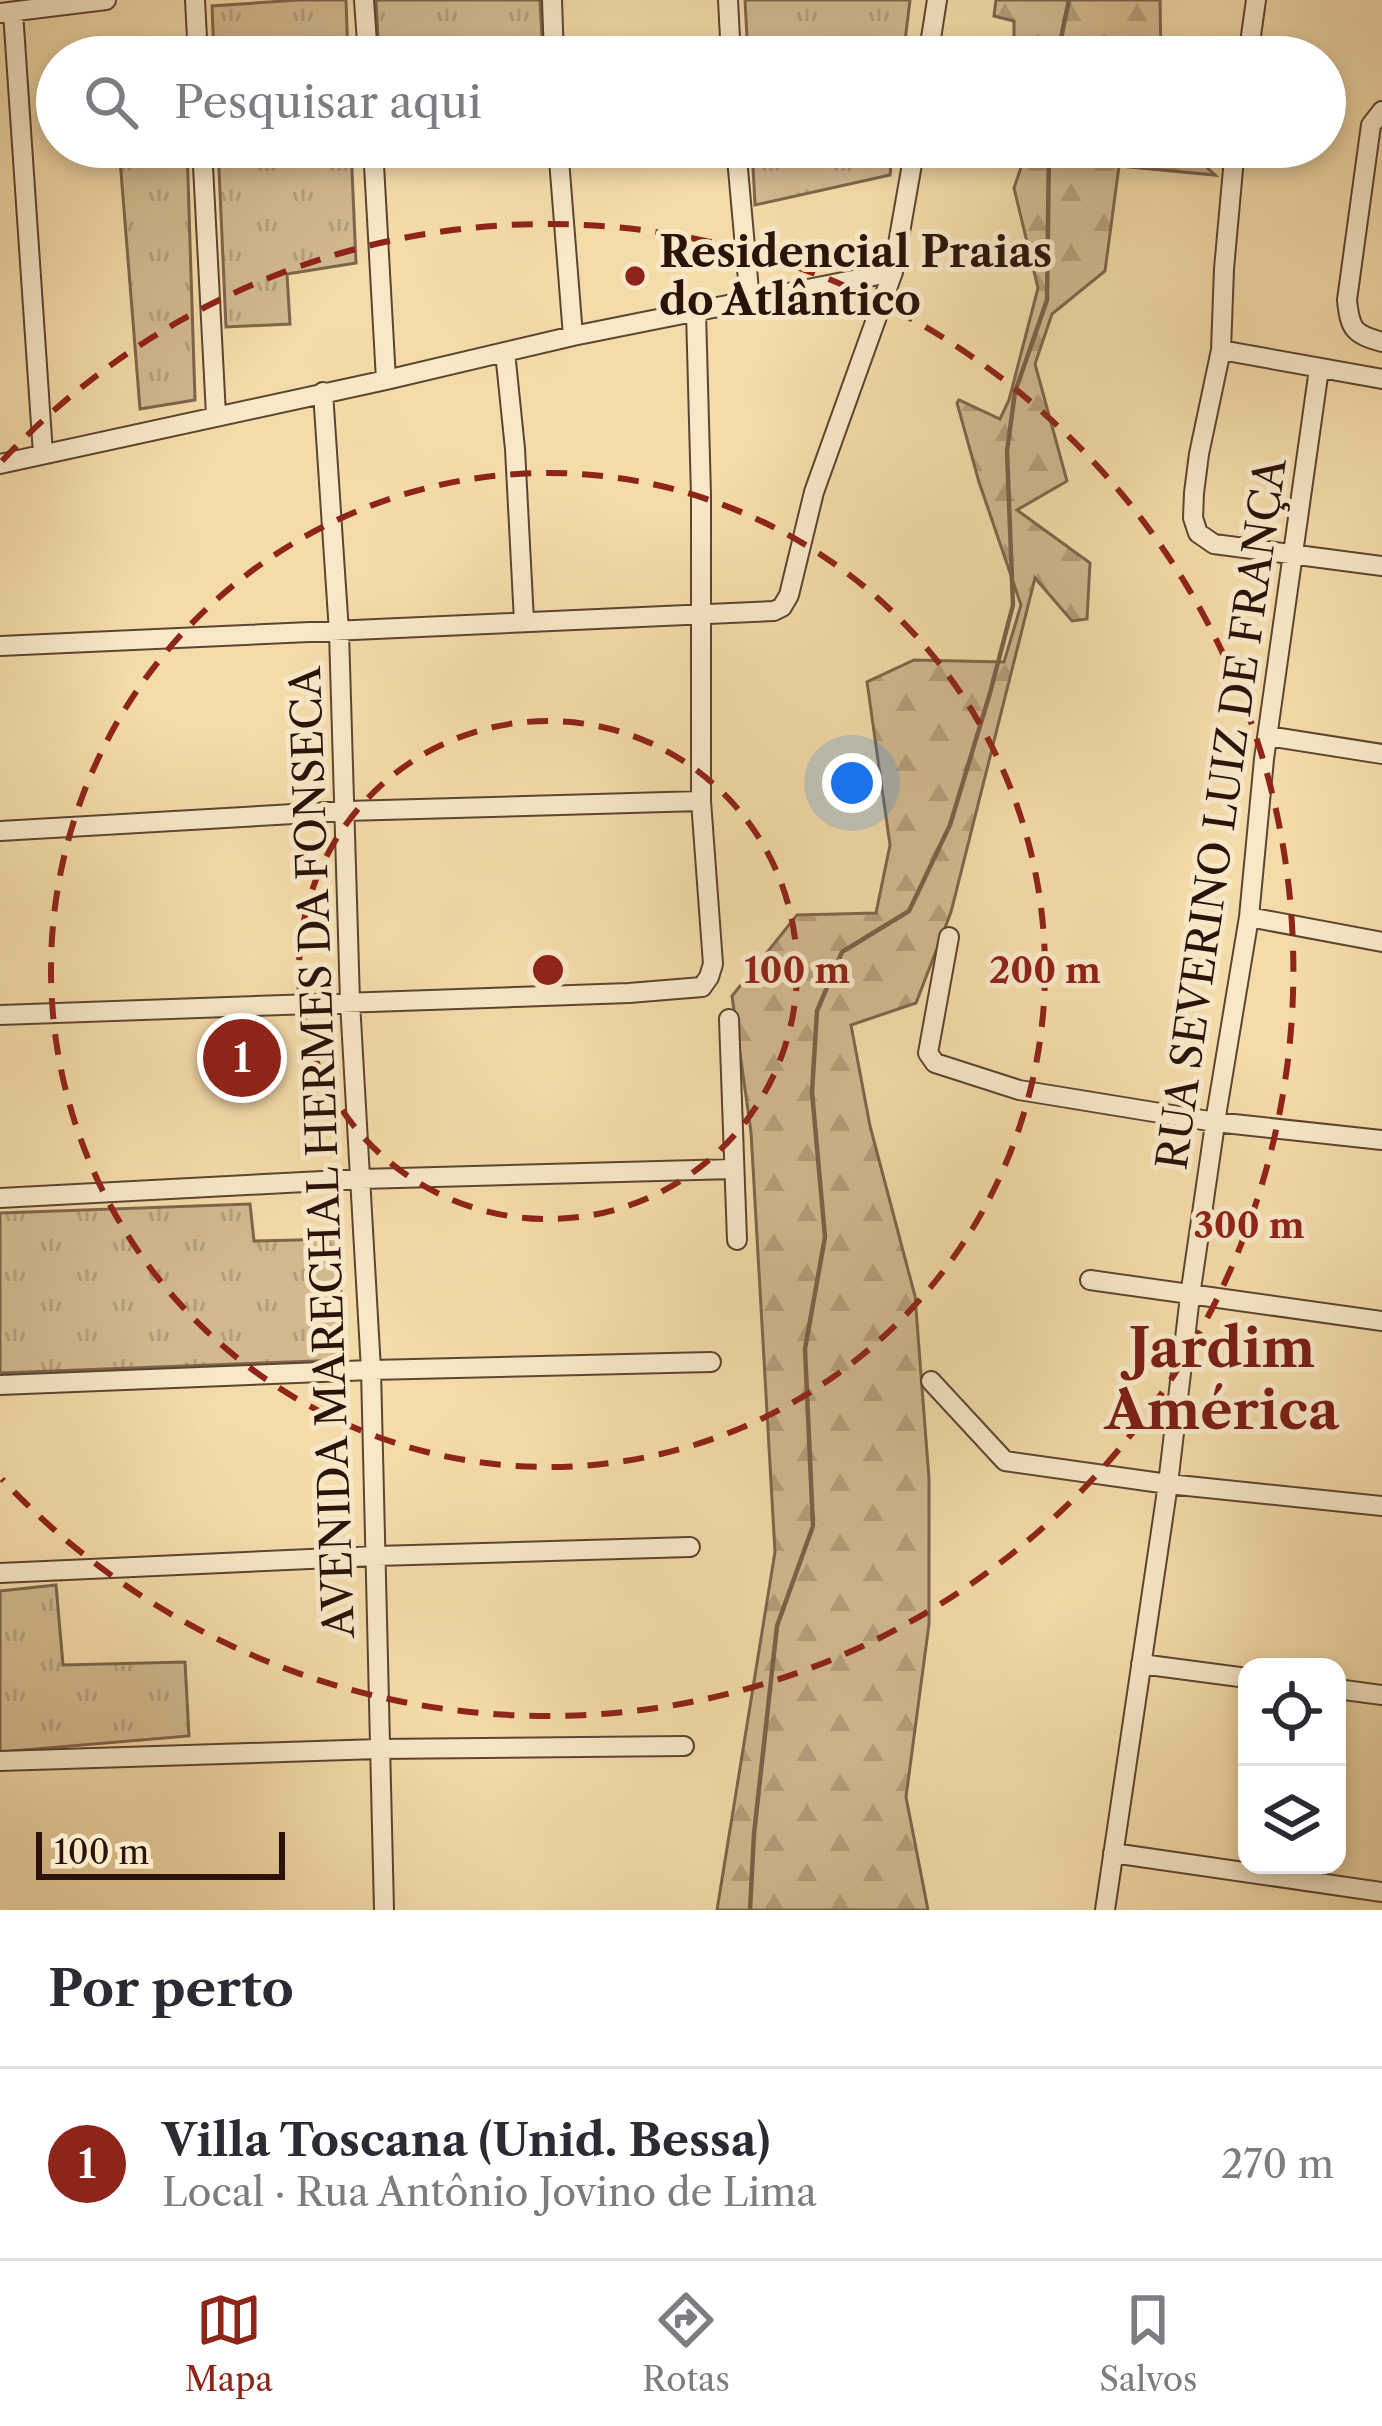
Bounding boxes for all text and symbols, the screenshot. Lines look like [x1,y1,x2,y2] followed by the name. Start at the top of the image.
[36,36,1346,168] search box
[78,69,144,135] icon: search
[174,74,482,130] text: Pesquisar aqui
[659,226,1052,326] place label: Residencial Praias do Atlântico
[622,263,648,289] marker: Residencial Praias do Atlântico
[1145,454,1297,1173] street label: RUA SEVERINO LUIZ DE FRANÇA
[279,665,365,1640] street label: AVENIDA MARECHAL HERMES DA FONSECA
[822,753,882,813] your location
[744,948,850,992] text: 100 m
[989,948,1101,992] text: 200 m
[527,949,569,991] centre of rings
[203,1013,281,1103] pin: 1
[1193,1203,1305,1247] text: 300 m
[1103,1315,1340,1443] district label: Jardim América
[1238,1658,1346,1874] map controls
[1238,1658,1346,1766] button: locate
[1238,1766,1346,1874] button: layers
[36,1826,285,1879] scale bar
[54,1832,149,1873] text: 100 m
[48,1957,294,2019] text: Por perto
[162,2112,770,2168] text: Villa Toscana (Unid. Bessa)
[78,2140,96,2188] text: 1
[1221,2140,1334,2188] text: 270 m
[162,2168,817,2216] text: Local · Rua Antônio Jovino de Lima
[185,2287,273,2400] tab: Mapa
[642,2287,730,2400] tab: Rotas
[1099,2287,1197,2400] tab: Salvos

